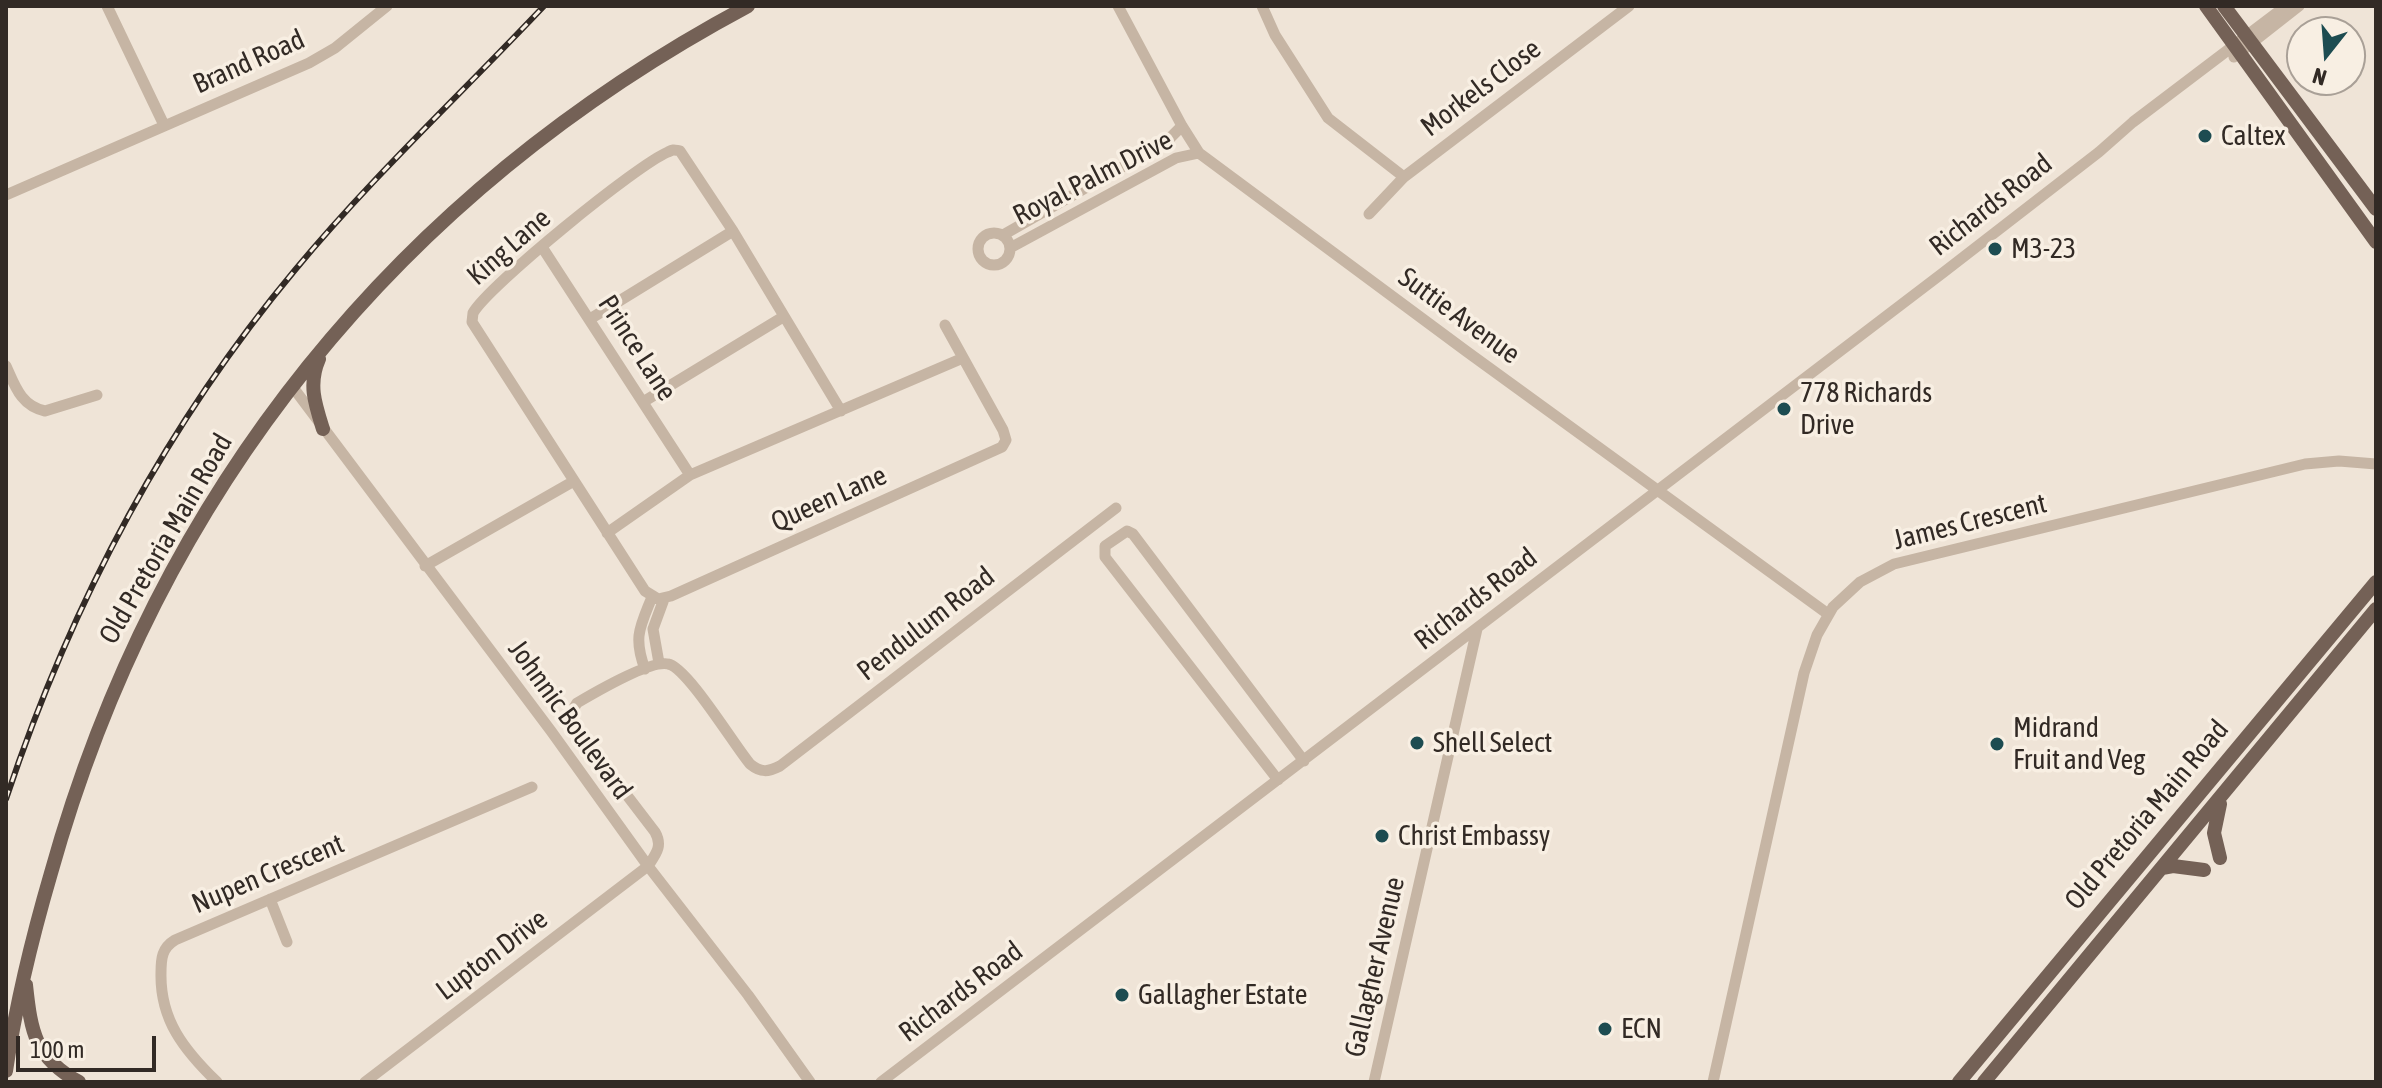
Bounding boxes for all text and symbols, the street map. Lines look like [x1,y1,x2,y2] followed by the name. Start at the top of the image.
[2286,16,2366,96] north arrow
[188,23,310,101] street label: Brand Road
[1414,32,1548,144] street label: Morkels Close
[2310,63,2330,91] text: N
[2221,119,2286,153] place label: Caltex
[1008,123,1178,233] street label: Royal Palm Drive
[2196,127,2214,145] marker: Caltex
[1923,147,2059,263] street label: Richards Road
[460,202,558,292] street label: King Lane
[2011,232,2076,266] place label: M3-23
[1986,240,2004,258] marker: M3-23
[1392,261,1526,371] street label: Suttie Avenue
[590,289,684,407] street label: Prince Lane
[1800,376,1932,442] place label: 778 Richards Drive
[1775,400,1793,418] marker: 778 Richards Drive
[92,428,240,650] street label: Old Pretoria Main Road
[766,459,892,539] street label: Queen Lane
[1890,487,2050,557] street label: James Crescent
[1408,541,1544,657] street label: Richards Road
[851,560,1001,688] street label: Pendulum Road
[501,634,639,806] street label: Johnnic Boulevard
[2013,711,2145,777] place label: Midrand Fruit and Veg
[2058,713,2236,917] street label: Old Pretoria Main Road
[1433,726,1552,760] place label: Shell Select
[1408,734,1426,752] marker: Shell Select
[1988,735,2006,753] marker: Midrand Fruit and Veg
[1398,819,1550,853] place label: Christ Embassy
[187,827,349,921] street label: Nupen Crescent
[1373,827,1391,845] marker: Christ Embassy
[1338,874,1412,1060] street label: Gallagher Avenue
[430,902,554,1008] street label: Lupton Drive
[893,935,1029,1049] street label: Richards Road
[1138,978,1308,1012] place label: Gallagher Estate
[1113,986,1131,1004] marker: Gallagher Estate
[1621,1012,1662,1046] place label: ECN
[20,1020,160,1070] scale bar
[1596,1020,1614,1038] marker: ECN
[30,1036,84,1063] text: 100 m

